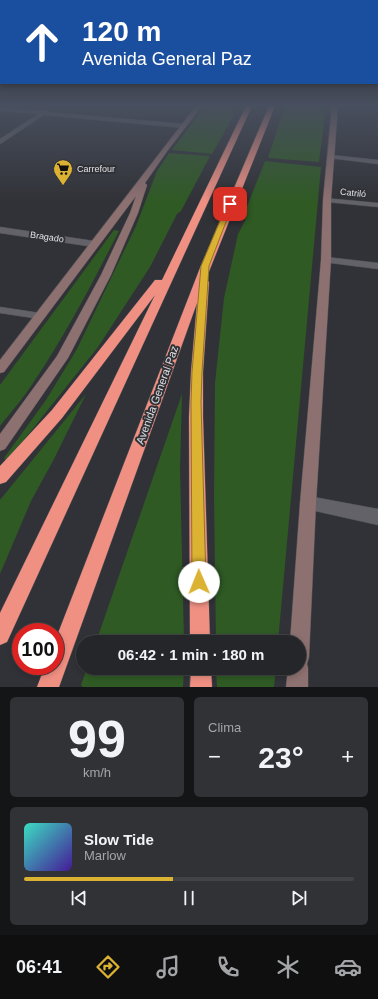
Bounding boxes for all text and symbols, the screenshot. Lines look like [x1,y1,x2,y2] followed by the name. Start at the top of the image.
[16,16,68,68] icon: ahead
[82,16,161,47] text: 120 m
[82,49,252,69] text: Avenida General Paz
[52,158,74,186] supermarket icon: Carrefour
[77,164,115,174] place label: Carrefour
[213,187,247,221] pin
[340,187,366,199] street label: Catriló
[219,193,241,215] icon: arrive
[29,230,65,244] street label: Bragado
[134,344,180,446] street label: Avenida General Paz
[178,561,220,603] position arrow
[12,623,64,675] speed limit sign: 100
[118,646,264,663] text: 06:42 · 1 min · 180 m
[68,710,126,768] text: 99
[208,720,241,735] text: Clima
[258,741,304,774] text: 23°
[208,744,221,769] text: −
[341,744,354,769] text: +
[83,765,111,780] text: km/h
[84,831,154,848] text: Slow Tide
[84,848,126,863] text: Marlow
[68,887,90,909] icon: previous
[178,887,200,909] icon: pause
[288,887,310,909] icon: next
[94,953,122,981] icon: directions
[154,953,182,981] icon: music
[214,953,242,981] icon: phone
[274,953,302,981] icon: climate
[334,953,362,981] icon: car
[16,957,62,977] text: 06:41

